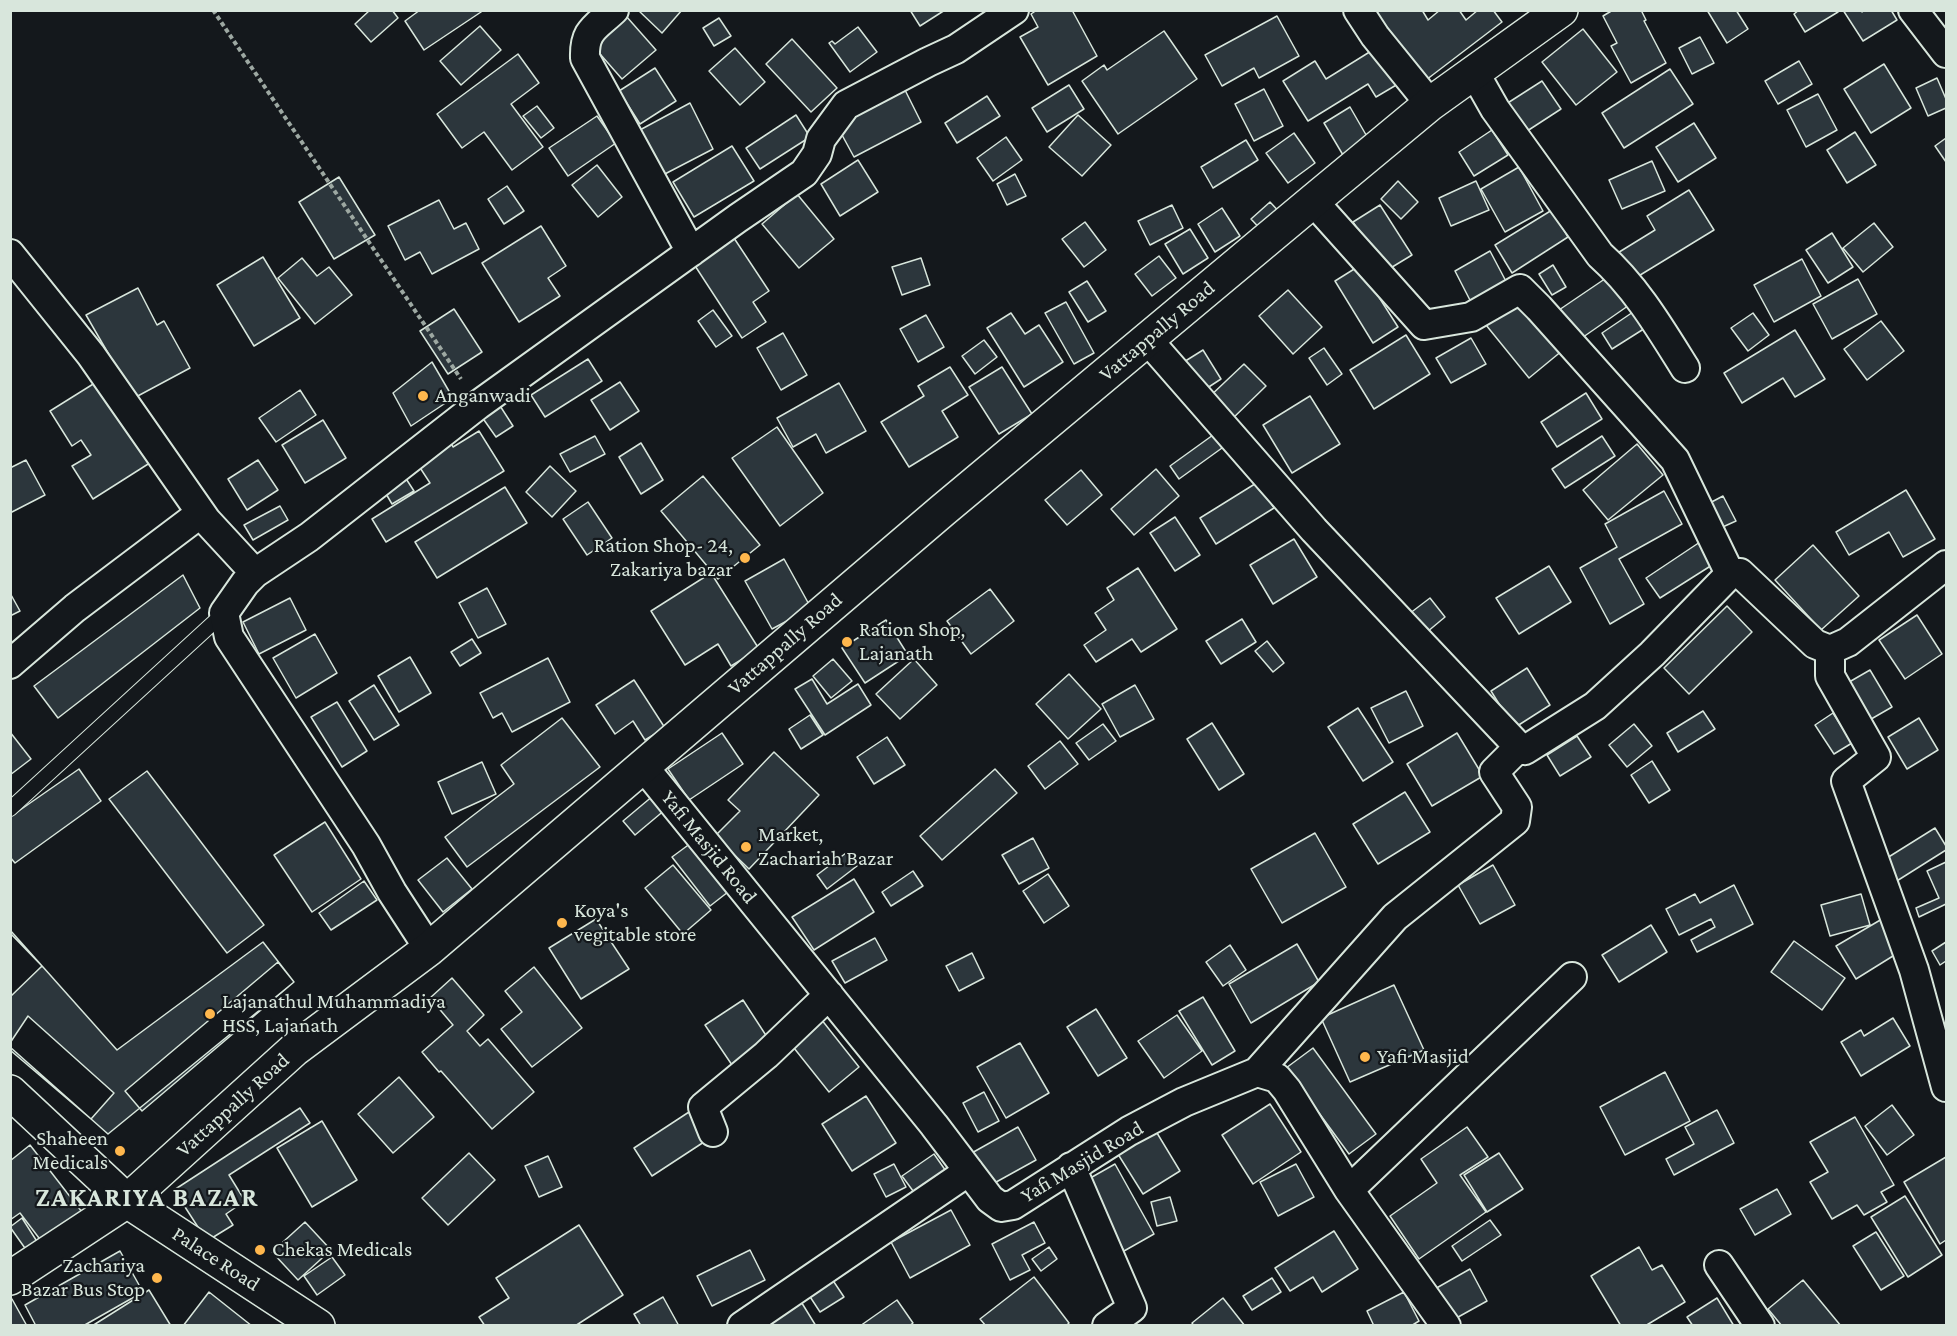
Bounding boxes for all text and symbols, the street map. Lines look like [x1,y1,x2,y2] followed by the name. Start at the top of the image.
[1094,275,1220,387] street label: Vattappally Road
[435,383,531,409] place label: Anganwadi
[416,389,430,403] marker: Anganwadi
[594,533,733,583] place label: Ration Shop- 24, Zakariya bazar
[738,551,752,565] marker: Ration Shop- 24, Zakariya bazar
[723,588,847,700] street label: Vattappally Road
[859,617,965,667] place label: Ration Shop, Lajanath
[840,635,854,649] marker: Ration Shop, Lajanath
[656,785,762,909] street label: Yafi Masjid Road
[758,822,893,872] place label: Market, Zachariah Bazar
[739,840,753,854] marker: Market, Zachariah Bazar
[574,898,696,948] place label: Koya's vegitable store
[555,916,569,930] marker: Koya's vegitable store
[222,989,446,1039] place label: Lajanathul Muhammadiya HSS, Lajanath
[203,1007,217,1021] marker: Lajanathul Muhammadiya HSS, Lajanath
[1377,1044,1469,1070] place label: Yafi Masjid
[171,1048,295,1162] street label: Vattappally Road
[1358,1050,1372,1064] marker: Yafi Masjid
[1016,1116,1148,1208] street label: Yafi Masjid Road
[33,1126,108,1176] place label: Shaheen Medicals
[113,1144,127,1158] marker: Shaheen Medicals
[35,1182,259,1214] district label: ZAKARIYA BAZAR
[167,1221,265,1297] street label: Palace Road
[272,1237,412,1263] place label: Chekas Medicals
[253,1243,267,1257] marker: Chekas Medicals
[21,1253,145,1303] place label: Zachariya Bazar Bus Stop
[150,1271,164,1285] marker: Zachariya Bazar Bus Stop

